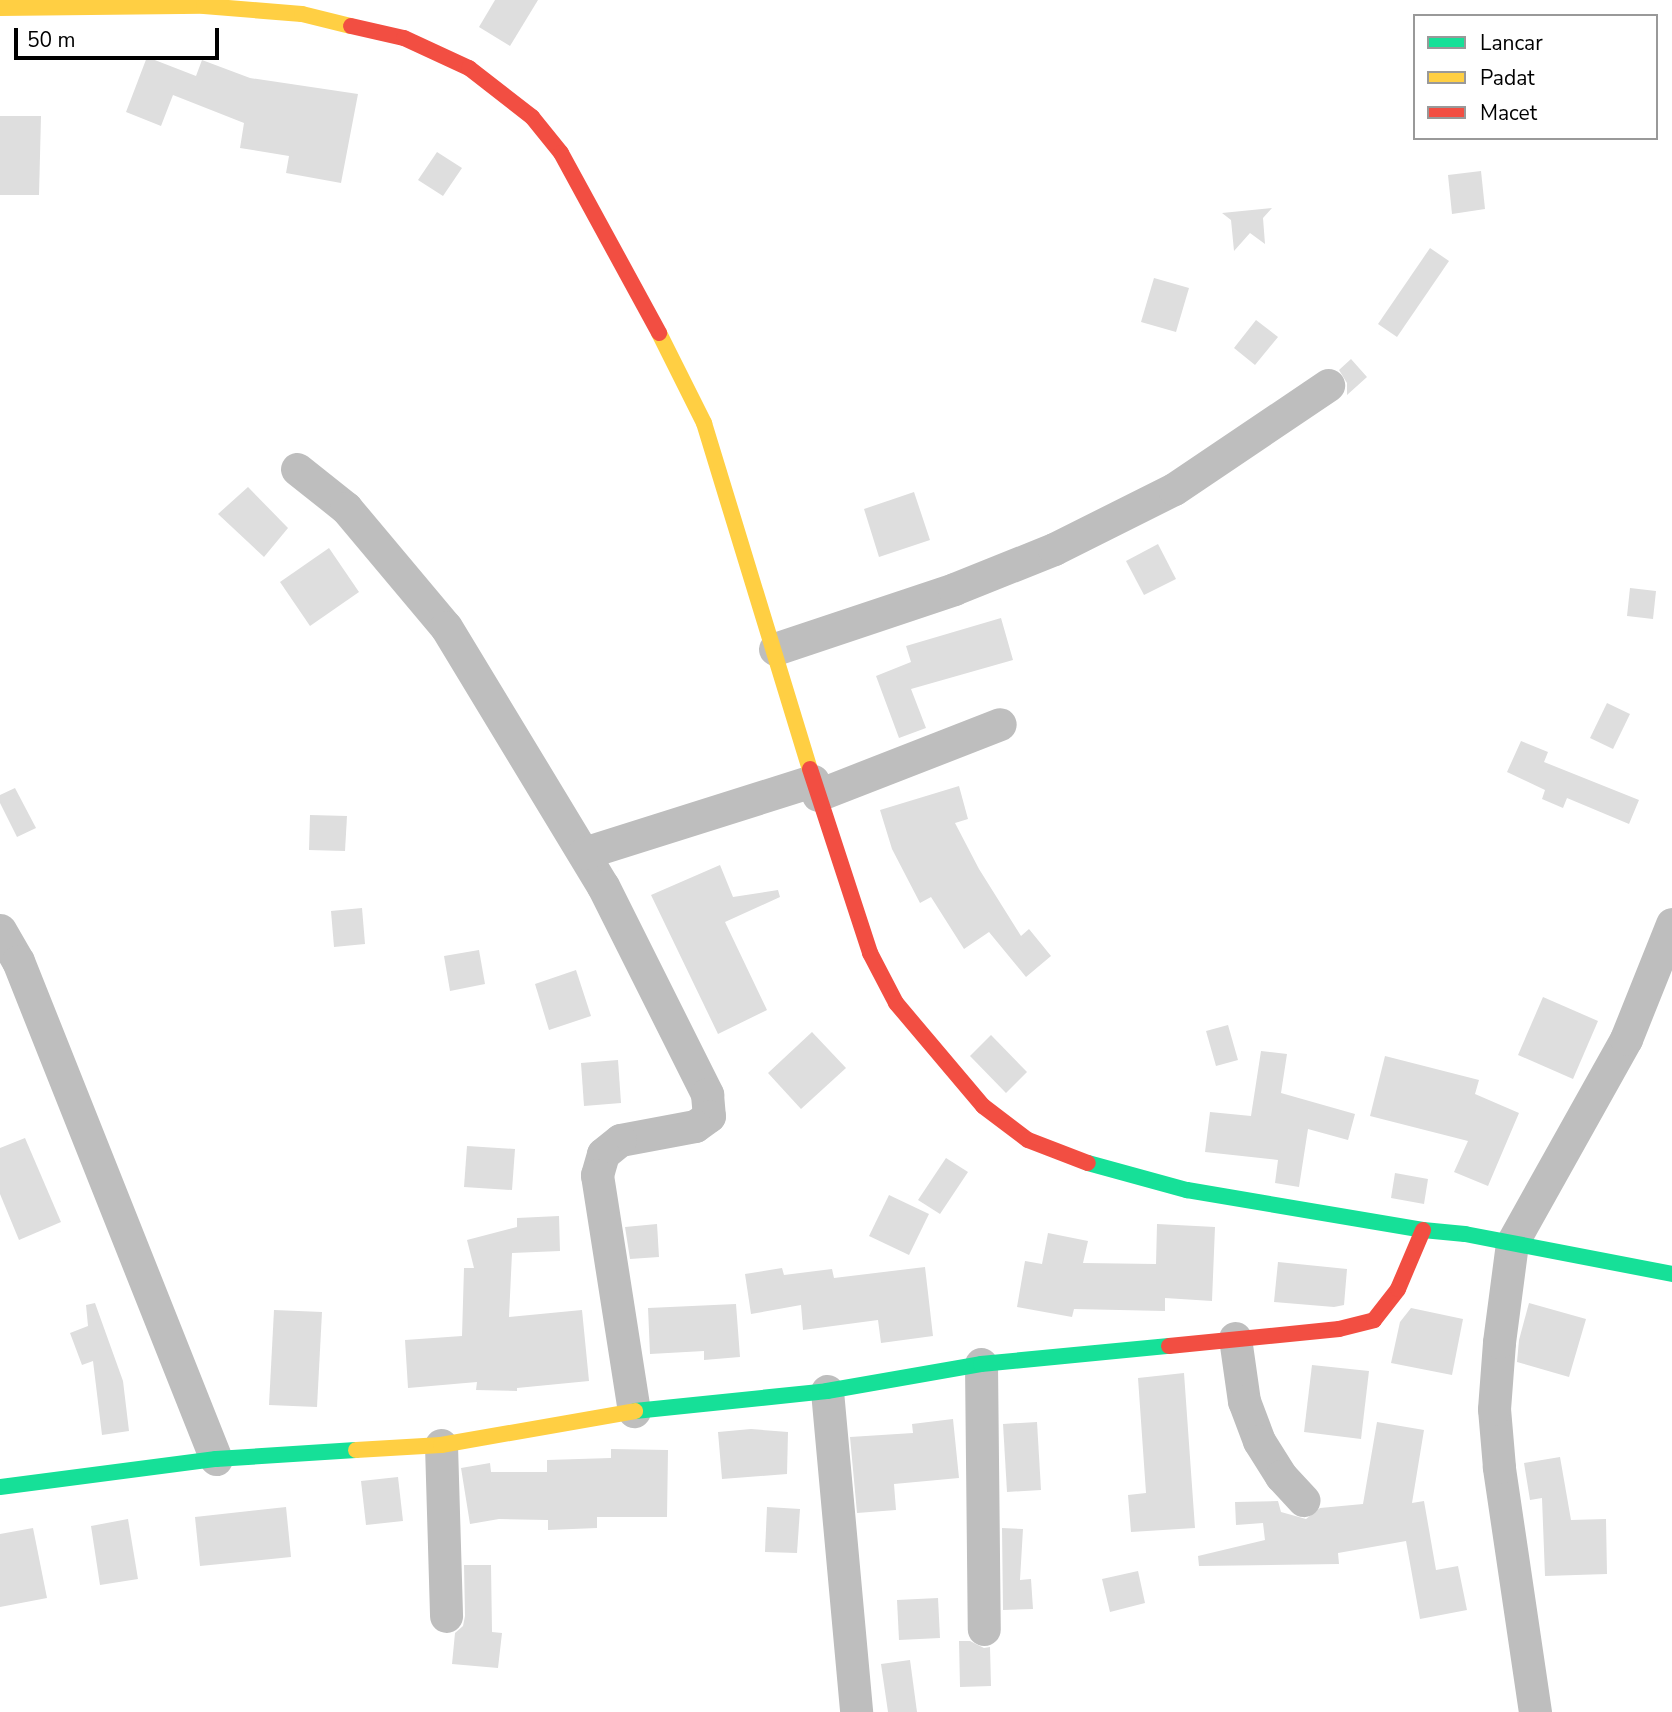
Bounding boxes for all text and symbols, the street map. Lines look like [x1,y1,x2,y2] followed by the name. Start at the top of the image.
[18,14,222,58] scale bar
[1413,14,1658,140] legend
[27,26,76,54] text: 50 m
[1480,29,1543,57] text: Lancar
[1480,64,1535,92] text: Padat
[1480,99,1537,127] text: Macet

